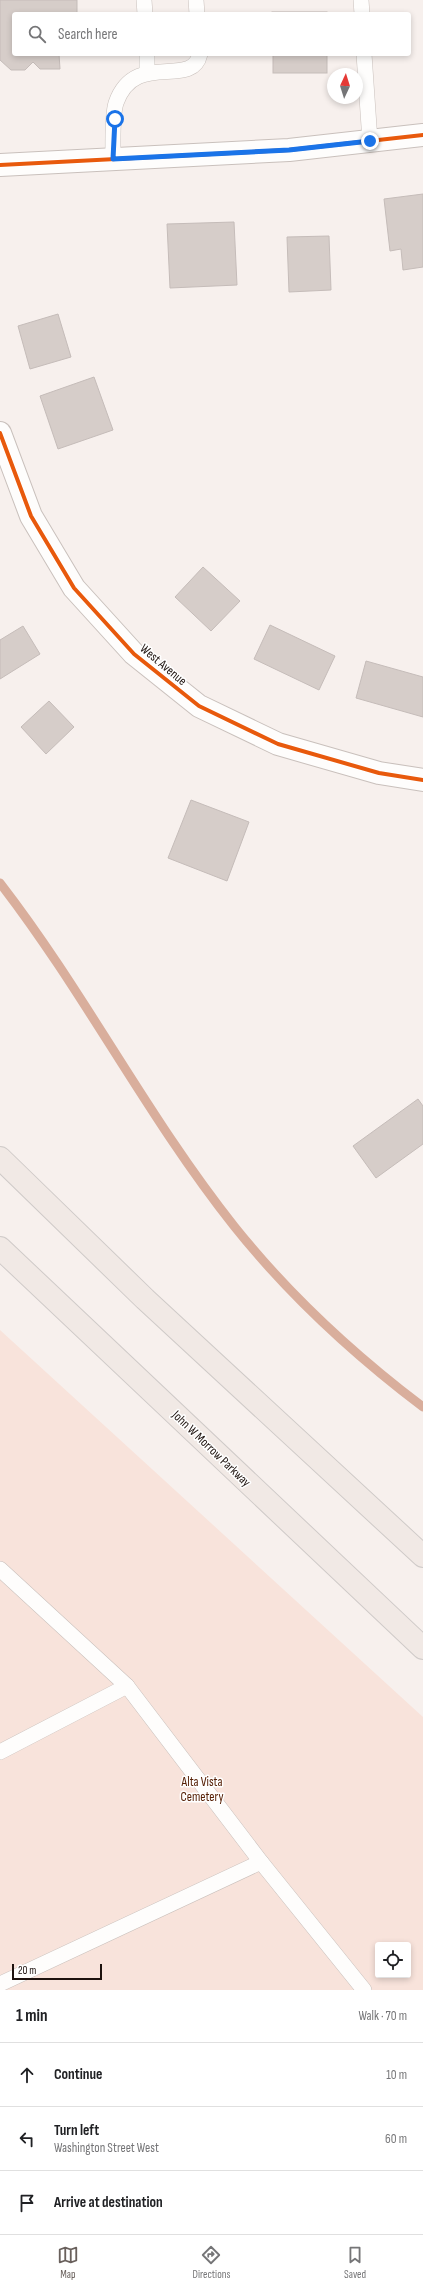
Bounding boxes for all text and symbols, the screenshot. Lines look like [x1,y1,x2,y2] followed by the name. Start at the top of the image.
[12,12,411,56] search box
[26,23,48,45] icon: search
[58,25,118,44] text: Search here
[327,68,363,104] north arrow
[106,110,124,128] route start
[361,132,379,150] route end
[137,641,190,689] street label: West Avenue
[168,1407,254,1490] street label: John W Morrow Parkway
[181,1774,223,1805] park label: Alta Vista Cemetery
[375,1942,411,1978] map controls
[375,1942,411,1978] button: locate
[12,1962,102,1981] scale bar
[18,1964,36,1977] text: 20 m
[16,2006,48,2026] text: 1 min
[358,2008,407,2024] text: Walk · 70 m
[16,2064,38,2086] icon: ahead
[54,2065,103,2084] text: Continue
[386,2067,407,2083] text: 10 m
[54,2121,99,2140] text: Turn left
[16,2128,38,2150] icon: left
[385,2131,407,2147] text: 60 m
[54,2140,159,2156] text: Washington Street West
[16,2192,38,2214] icon: arrive
[54,2193,163,2212] text: Arrive at destination
[57,2244,79,2281] tab: Map
[193,2244,230,2281] tab: Directions
[344,2244,366,2281] tab: Saved

